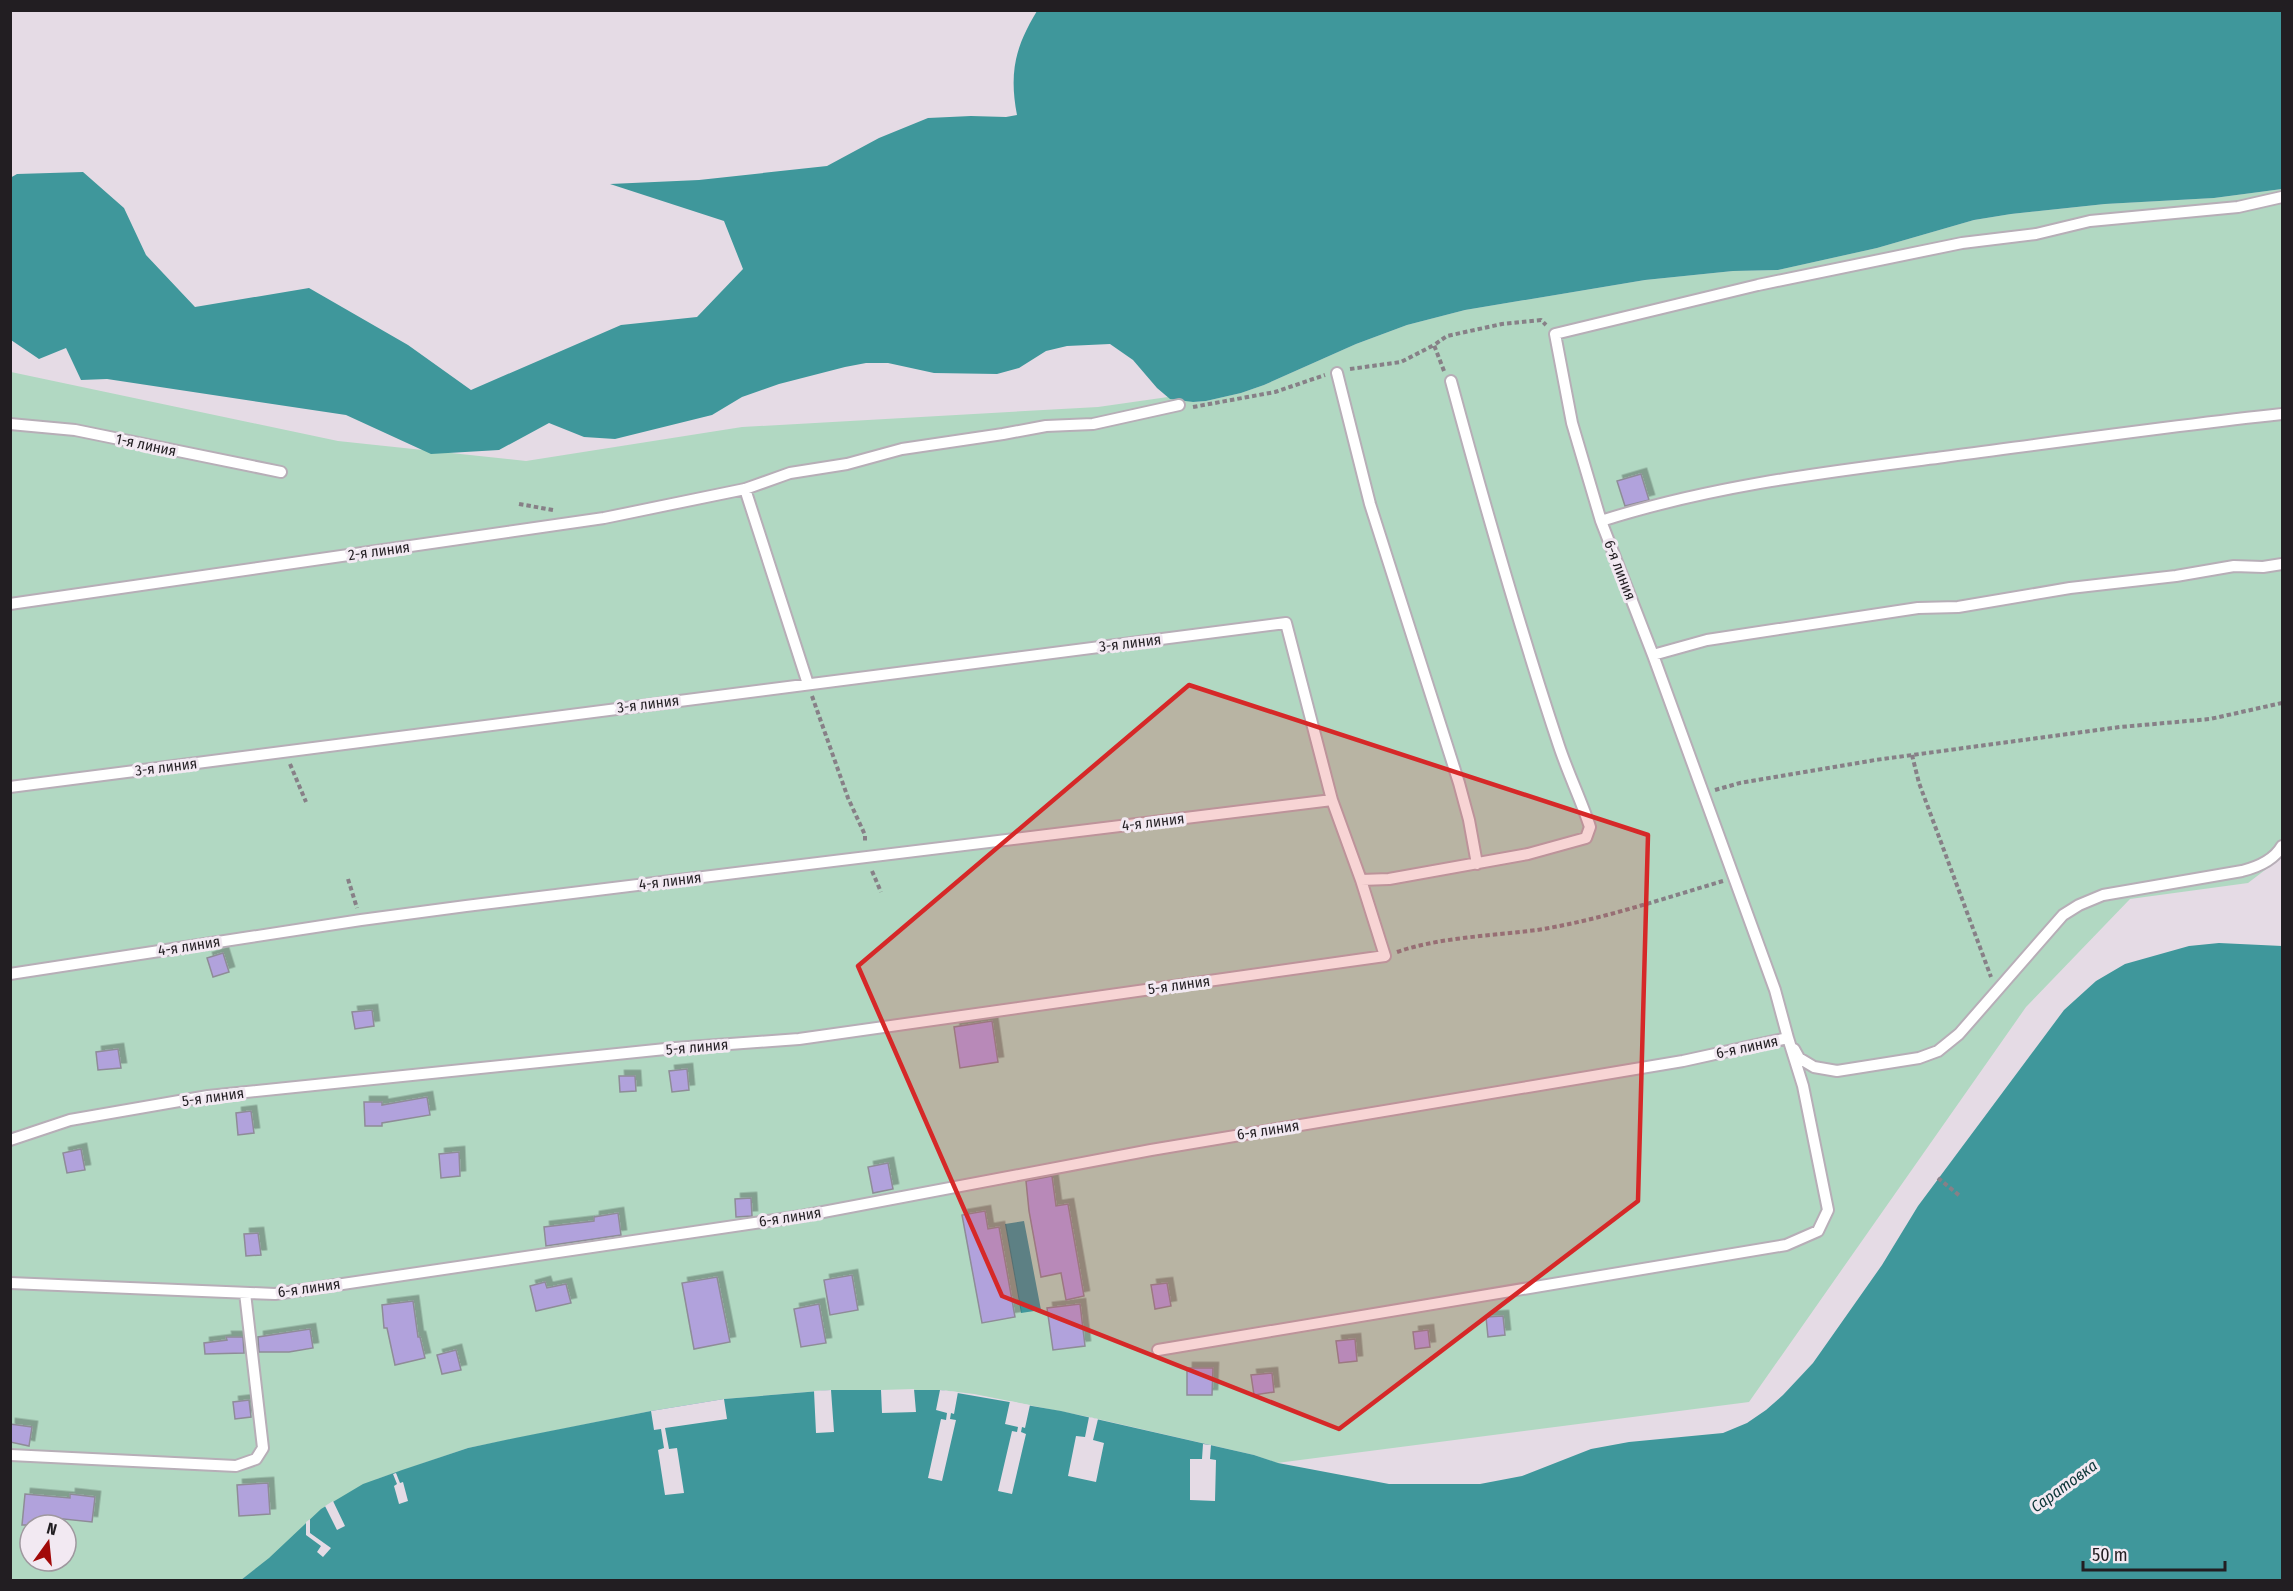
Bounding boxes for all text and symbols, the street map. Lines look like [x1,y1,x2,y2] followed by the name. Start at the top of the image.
[114,430,178,460] street label: 1-я линия
[1600,537,1640,603] street label: 6-я линия
[347,538,411,564] street label: 2-я линия
[1098,630,1162,656] street label: 3-я линия
[616,691,680,717] street label: 3-я линия
[134,754,198,780] street label: 3-я линия
[1121,809,1185,835] street label: 4-я линия
[638,868,702,894] street label: 4-я линия
[157,932,221,960] street label: 4-я линия
[1147,972,1211,998] street label: 5-я линия
[1714,1032,1780,1062] street label: 6-я линия
[665,1035,729,1059] street label: 5-я линия
[181,1084,245,1110] street label: 5-я линия
[1235,1116,1301,1144] street label: 6-я линия
[757,1203,823,1231] street label: 6-я линия
[277,1275,341,1301] street label: 6-я линия
[2027,1456,2101,1516] water label: Саратовка
[18,1513,78,1573] north arrow
[45,1519,59,1539] text: N
[2083,1534,2226,1572] scale bar
[2092,1544,2128,1566] text: 50 m

